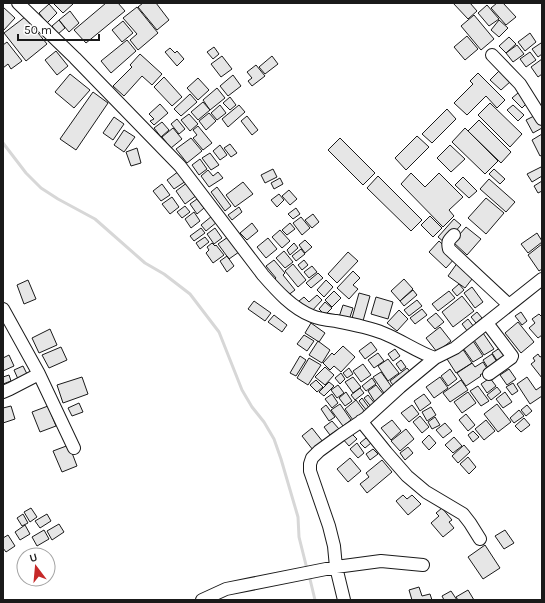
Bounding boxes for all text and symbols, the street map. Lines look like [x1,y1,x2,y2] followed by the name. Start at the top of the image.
[18,16,99,42] scale bar
[24,23,52,37] text: 50 m
[16,547,56,587] north arrow
[28,551,39,565] text: U

